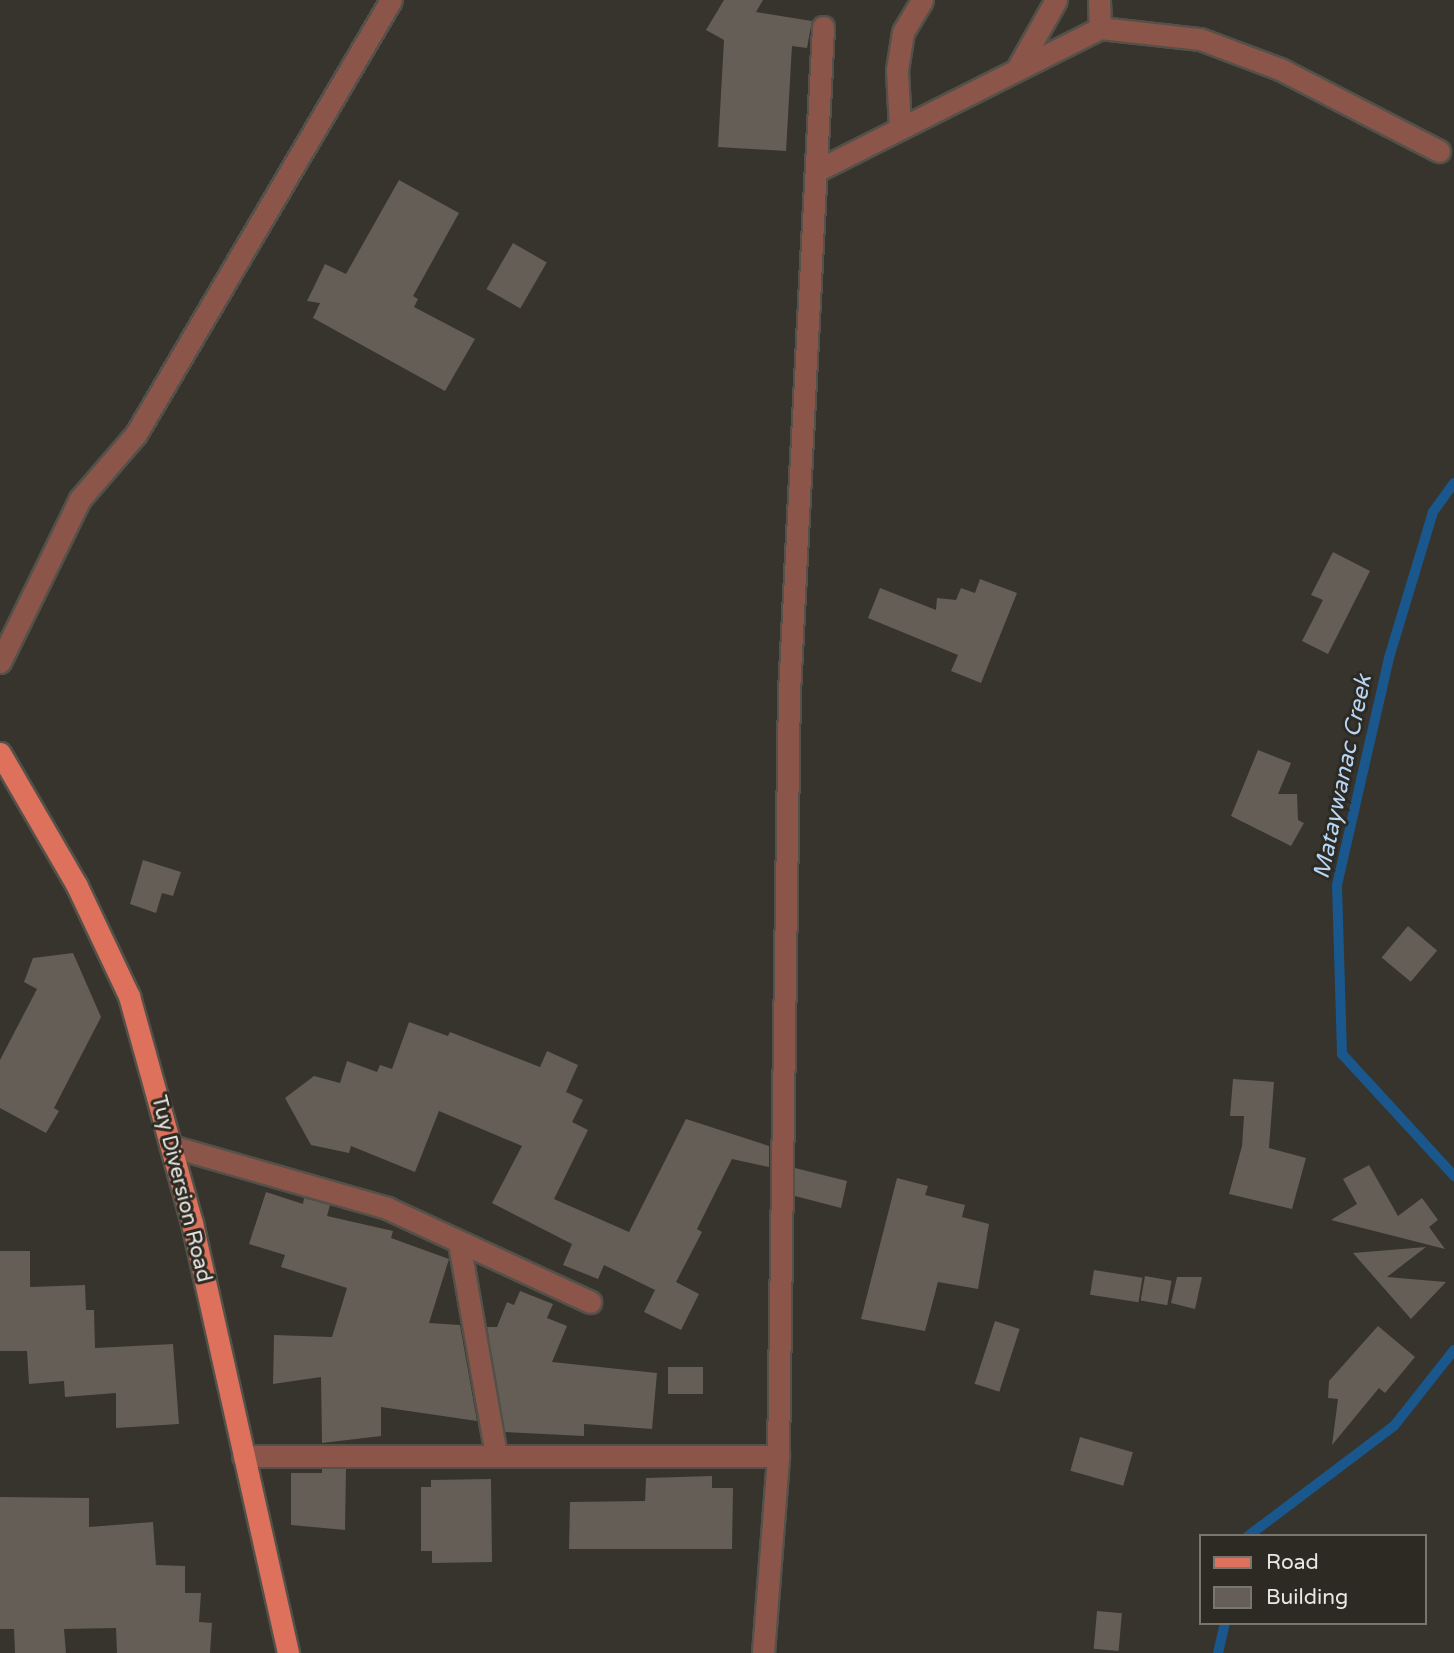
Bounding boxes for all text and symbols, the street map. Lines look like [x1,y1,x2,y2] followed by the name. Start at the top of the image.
[1308,673,1378,881] water label: Mataywanac Creek
[146,1093,216,1285] street label: Tuy Diversion Road
[1198,1534,1426,1625] legend
[1266,1550,1319,1575] text: Road
[1266,1585,1348,1610] text: Building

